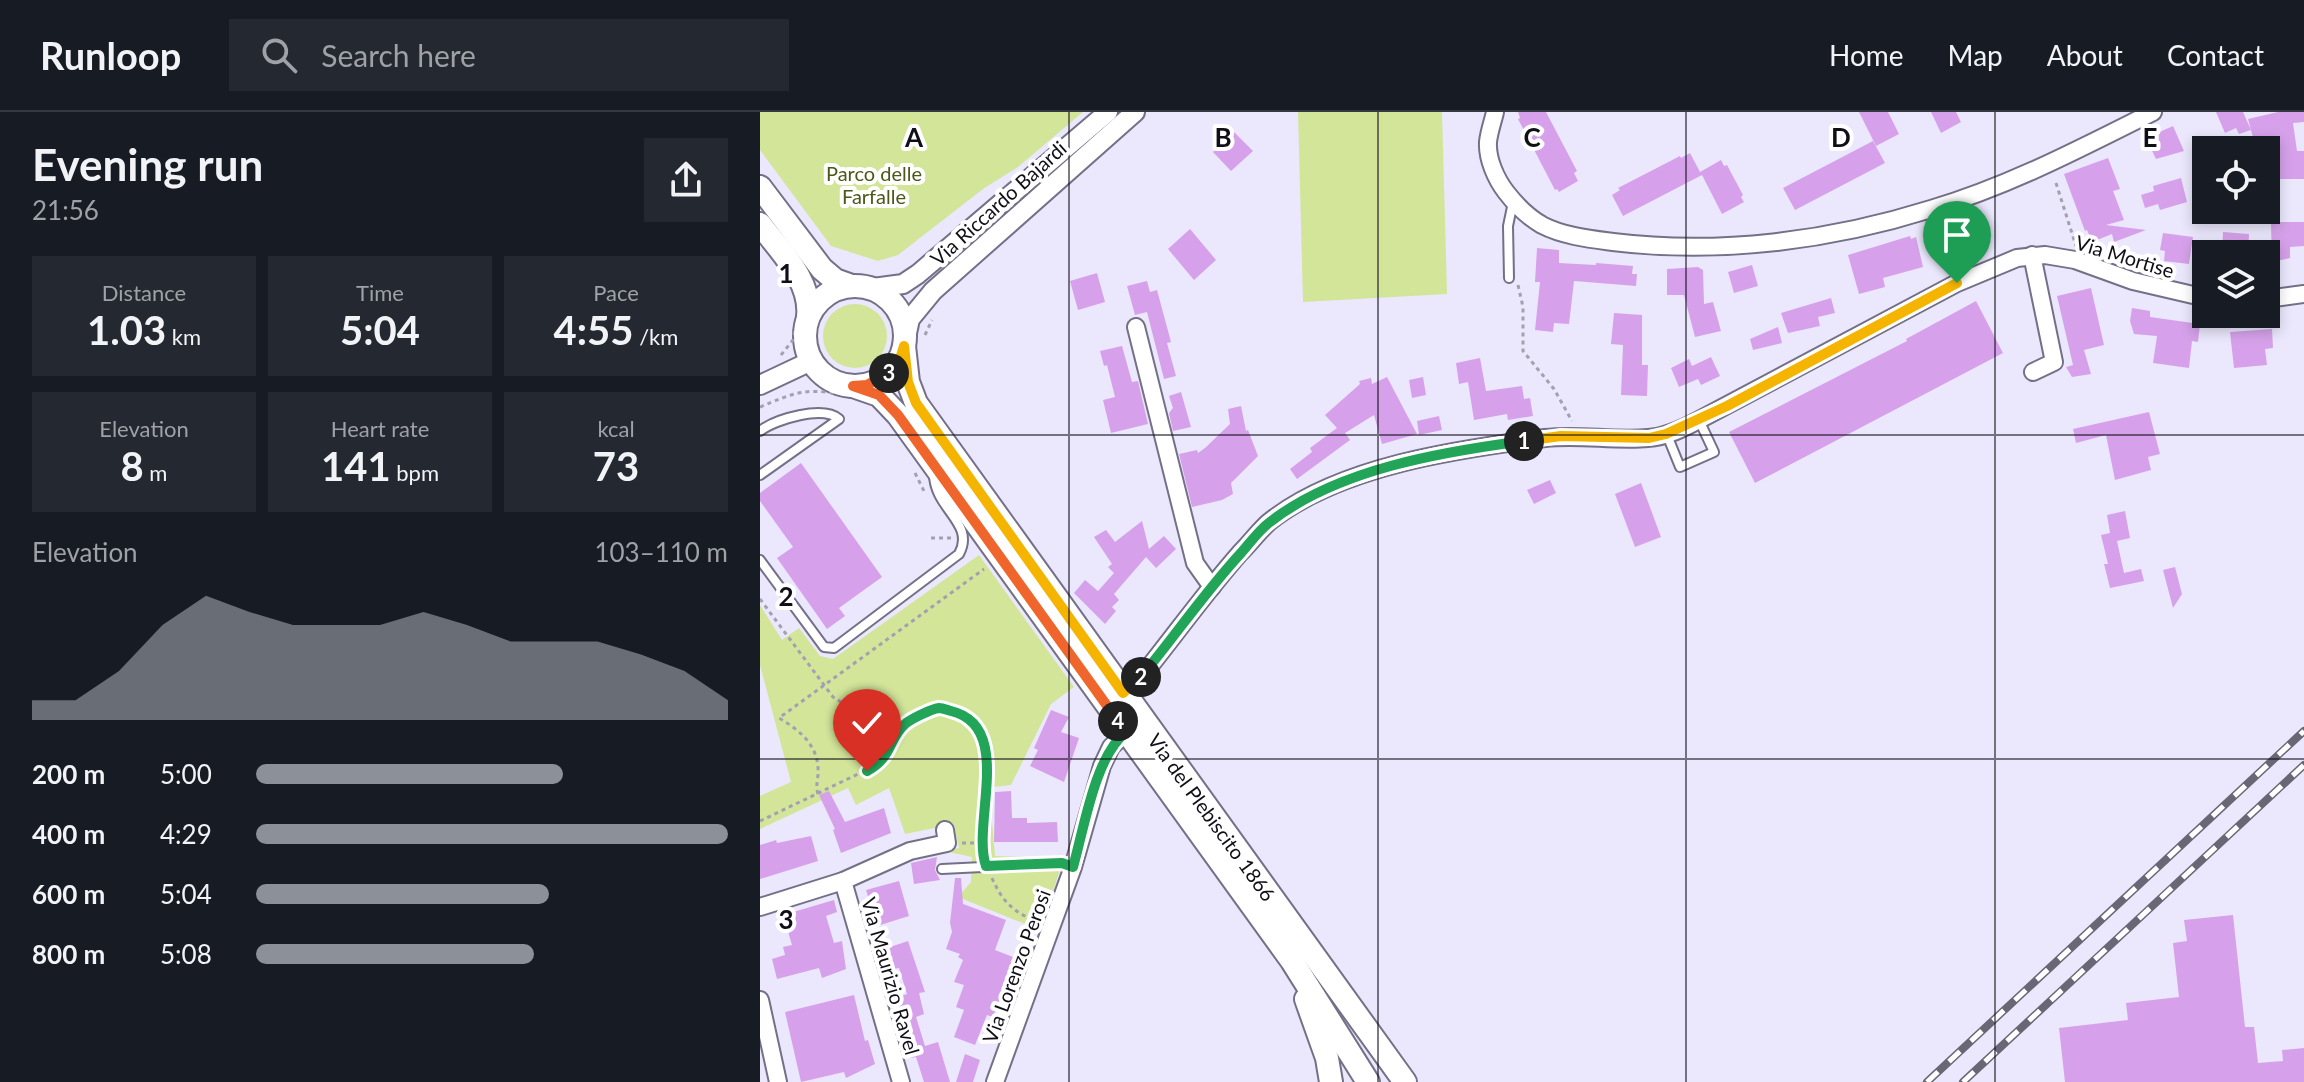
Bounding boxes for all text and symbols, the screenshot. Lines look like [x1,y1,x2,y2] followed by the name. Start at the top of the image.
[229,19,789,91] search box
[40,32,181,78] text: Runloop
[257,33,301,77] icon: search
[321,37,476,73] text: Search here
[1829,38,1904,72] text: Home
[1948,38,2003,72] text: Map
[2047,38,2123,72] text: About
[2167,38,2264,72] text: Contact
[904,121,924,153] text: A
[1214,121,1232,153] text: B
[1523,121,1541,153] text: C
[1831,121,1851,153] text: D
[2143,121,2157,153] text: E
[925,136,1071,270] street label: Via Riccardo Bajardi
[2192,136,2280,328] map controls
[2192,136,2280,224] button: locate
[32,138,263,190] text: Evening run
[644,138,728,222] button: share
[826,161,922,208] park label: Parco delle Farfalle
[32,194,99,226] text: 21:56
[1923,201,1991,283] pin
[1935,213,1979,257] icon: arrive
[2073,230,2177,282] street label: Via Mortise
[2192,240,2280,328] button: layers
[778,257,794,289] text: 1
[102,279,186,306] text: Distance
[356,279,404,306] text: Time
[593,279,639,306] text: Pace
[87,306,166,354] text: 1.03
[340,306,420,354] text: 5:04
[554,306,634,354] text: 4:55
[166,323,201,350] text: km
[634,323,678,350] text: /km
[869,353,909,393] pin: 3
[883,359,895,386] text: 3
[99,415,189,442] text: Elevation
[331,415,429,442] text: Heart rate
[597,415,635,442] text: kcal
[1504,421,1544,461] pin: 1
[1518,427,1530,454] text: 1
[121,442,144,490] text: 8
[321,442,391,490] text: 141
[593,442,639,490] text: 73
[144,459,167,486] text: m
[391,459,439,486] text: bpm
[32,536,138,568] text: Elevation
[594,536,728,568] text: 103–110 m
[778,580,794,612] text: 2
[1121,657,1161,697] pin: 2
[1135,663,1147,690] text: 2
[833,689,901,771] pin
[845,701,889,745] icon: check
[1098,701,1138,741] pin: 4
[1112,707,1124,734] text: 4
[1143,729,1281,905] street label: Via del Plebiscito 1866
[32,758,105,790] text: 200 m
[160,758,212,790] text: 5:00
[32,818,105,850] text: 400 m
[160,818,212,850] text: 4:29
[32,878,105,910] text: 600 m
[160,878,212,910] text: 5:04
[977,886,1055,1046] street label: Via Lorenzo Perosi
[857,895,925,1057] street label: Via Maurizio Ravel
[778,903,794,935] text: 3
[32,938,105,970] text: 800 m
[160,938,212,970] text: 5:08

